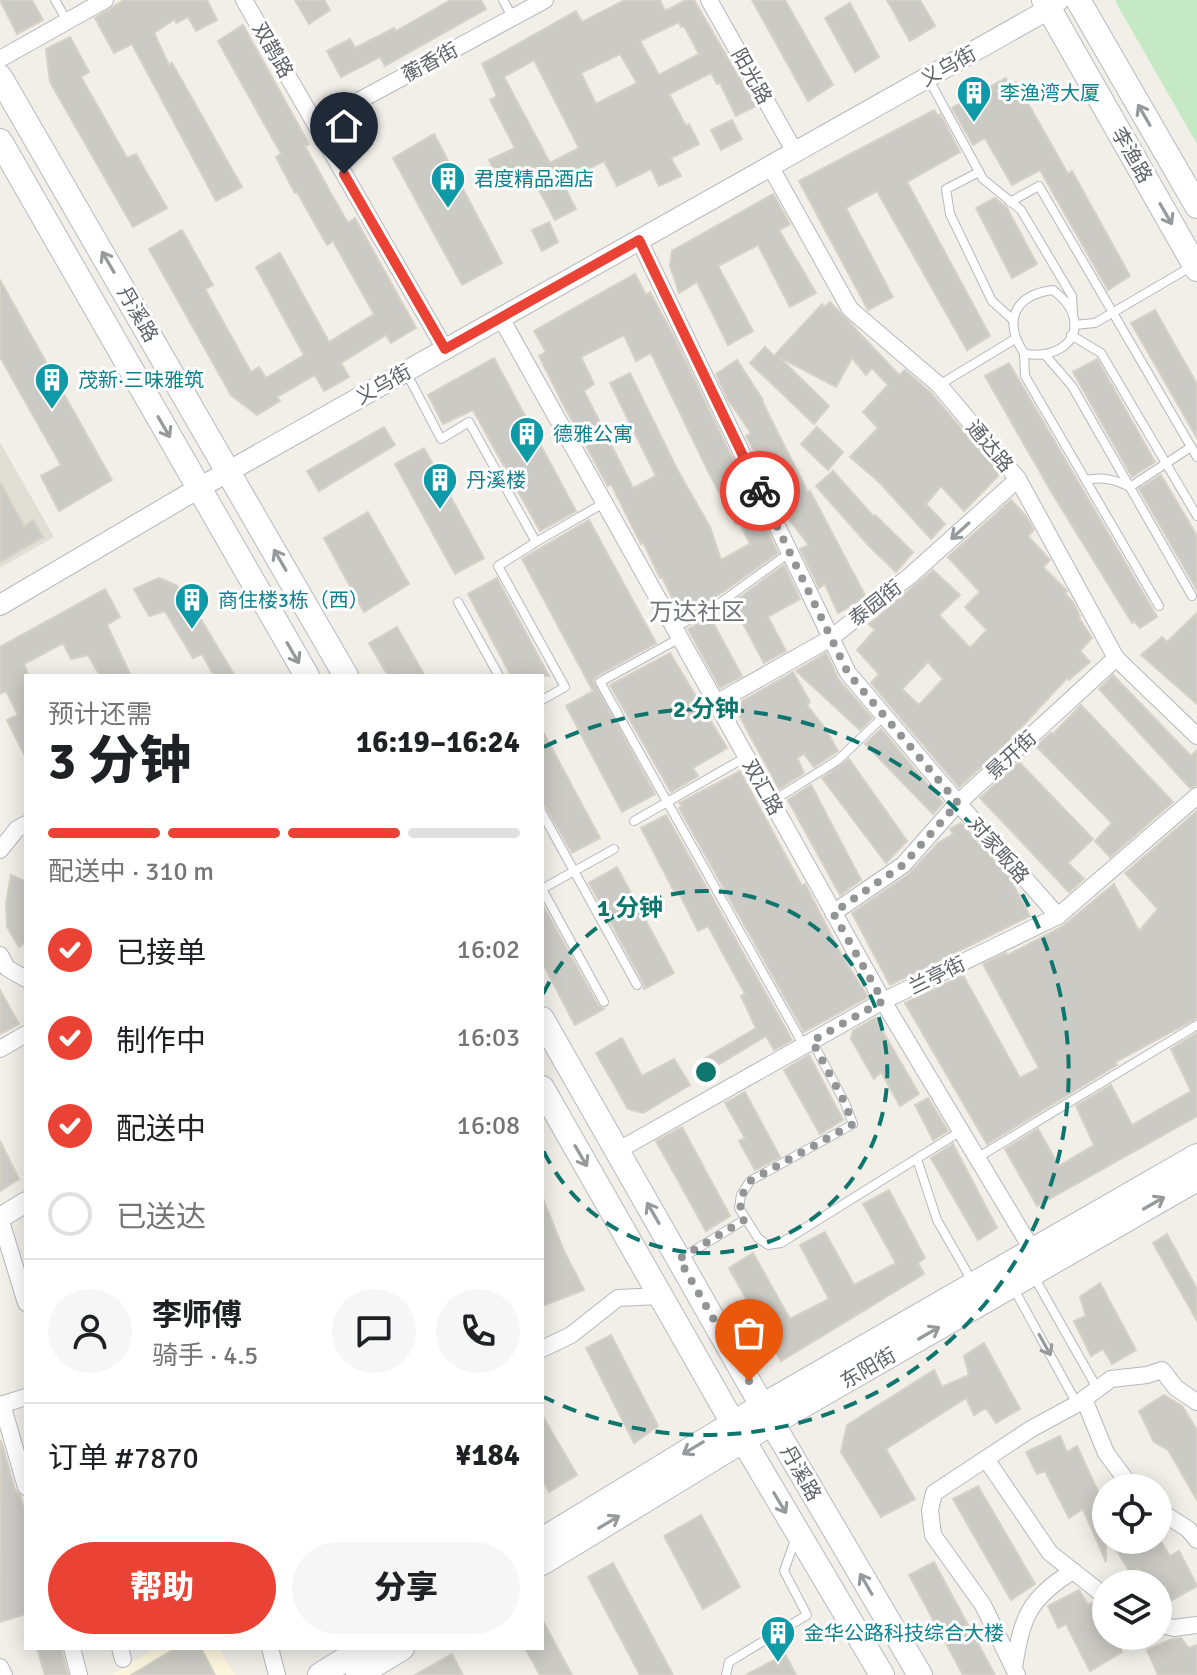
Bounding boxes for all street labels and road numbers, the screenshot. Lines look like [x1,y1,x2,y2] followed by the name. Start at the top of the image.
[247,18,298,82] street label: 双鹊路
[398,37,463,88] street label: 蘅香街
[916,41,981,92] street label: 义乌街
[726,44,777,109] street label: 阳光路
[1106,123,1157,187] street label: 李渔路
[112,282,163,346] street label: 丹溪路
[351,359,416,410] street label: 义乌街
[961,415,1018,477] street label: 通达路
[844,575,907,632] street label: 泰园街
[981,726,1042,785] street label: 景开街
[737,755,788,820] street label: 双汇路
[963,812,1034,889] street label: 对家畈路
[905,951,970,1000] street label: 兰亭街
[836,1343,900,1394] street label: 东阳街
[775,1441,826,1505] street label: 丹溪路

